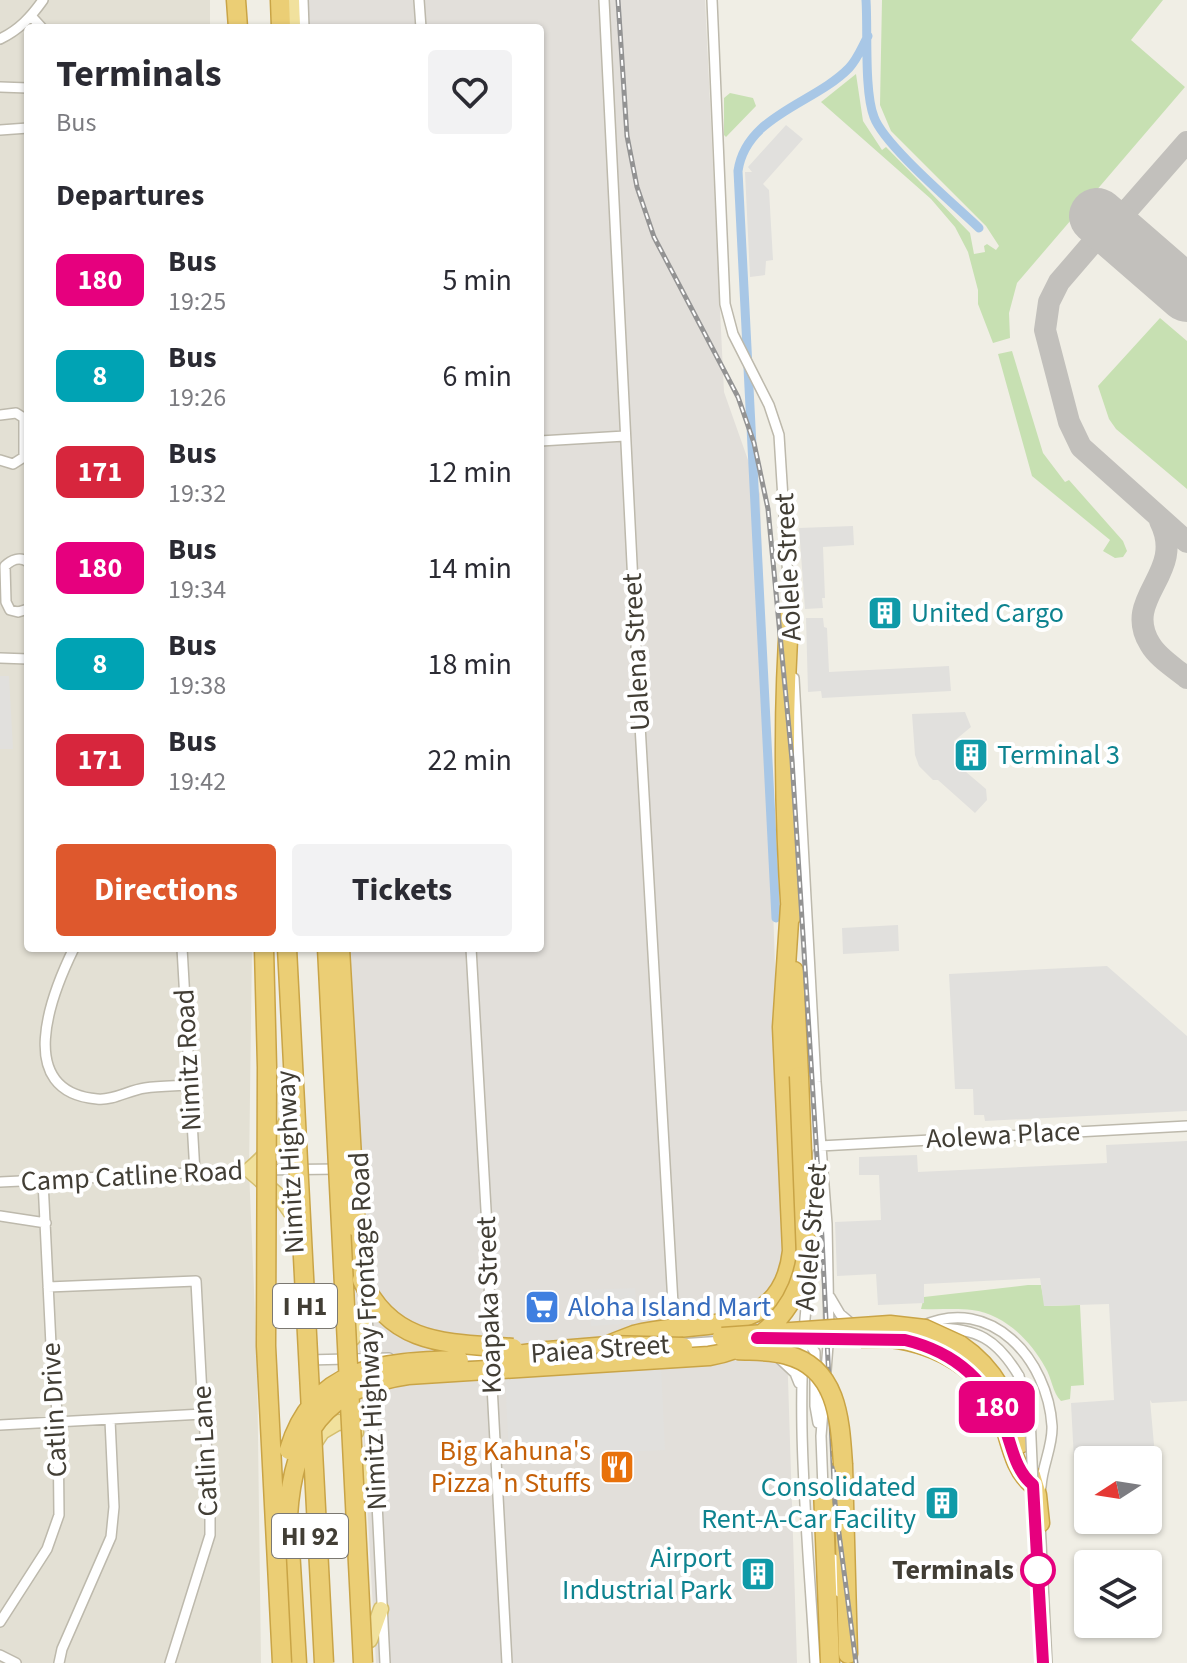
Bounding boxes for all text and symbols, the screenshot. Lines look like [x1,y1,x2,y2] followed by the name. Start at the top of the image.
[56,47,222,101] text: Terminals
[428,50,512,134] button: heart
[56,104,96,141] text: Bus
[56,174,204,217] text: Departures
[168,240,216,283] text: Bus
[442,259,512,302] text: 5 min
[78,260,122,300] text: 180
[168,283,226,320] text: 19:25
[168,336,216,379] text: Bus
[442,355,512,398] text: 6 min
[93,356,107,396] text: 8
[168,379,226,416] text: 19:26
[168,432,216,475] text: Bus
[428,451,512,494] text: 12 min
[78,452,122,492] text: 171
[168,475,226,512] text: 19:32
[764,491,812,642] street label: Aolele Street
[168,528,216,571] text: Bus
[428,547,512,590] text: 14 min
[78,548,122,588] text: 180
[168,571,226,608] text: 19:34
[612,571,660,732] street label: Ualena Street
[911,593,1064,633] place label: United Cargo
[866,594,904,632] building icon: United Cargo
[168,624,216,667] text: Bus
[428,643,512,686] text: 18 min
[93,644,107,684] text: 8
[168,667,226,704] text: 19:38
[168,720,216,763] text: Bus
[997,735,1120,775] place label: Terminal 3
[952,736,990,774] building icon: Terminal 3
[428,739,512,782] text: 22 min
[78,740,122,780] text: 171
[168,763,226,800] text: 19:42
[56,844,276,936] button: Directions
[292,844,512,936] button: Tickets
[164,988,212,1132] street label: Nimitz Road
[265,1069,315,1255] street label: Nimitz Highway
[925,1111,1081,1159] street label: Aolewa Place
[20,1150,244,1202] street label: Camp Catline Road
[339,1151,397,1511] street label: Nimitz Highway Frontage Road
[785,1161,837,1313] street label: Aolele Street
[466,1215,512,1394] street label: Koapaka Street
[273,1284,337,1328] road number: I H1
[568,1287,771,1327] place label: Aloha Island Mart
[523,1288,561,1326] supermarket icon: Aloha Island Mart
[529,1324,671,1374] street label: Paiea Street
[30,1342,78,1478] street label: Catlin Drive
[951,1381,1043,1433] line badge: 180
[182,1385,228,1517] street label: Catlin Lane
[975,1387,1019,1427] text: 180
[431,1431,591,1503] place label: Big Kahuna's Pizza 'n Stuffs
[1074,1446,1162,1534] north arrow
[1074,1446,1162,1638] map controls
[598,1448,636,1486] restaurant icon: Big Kahuna's Pizza 'n Stuffs
[701,1467,916,1539] place label: Consolidated Rent-A-Car Facility
[923,1484,961,1522] building icon: Consolidated Rent-A-Car Facility
[272,1514,348,1558] road number: HI 92
[562,1538,733,1610] place label: Airport Industrial Park
[892,1550,1014,1590] place label: Terminals
[1074,1550,1162,1638] button: layers
[1021,1553,1055,1587] marker: Terminals
[739,1555,777,1593] building icon: Airport Industrial Park

